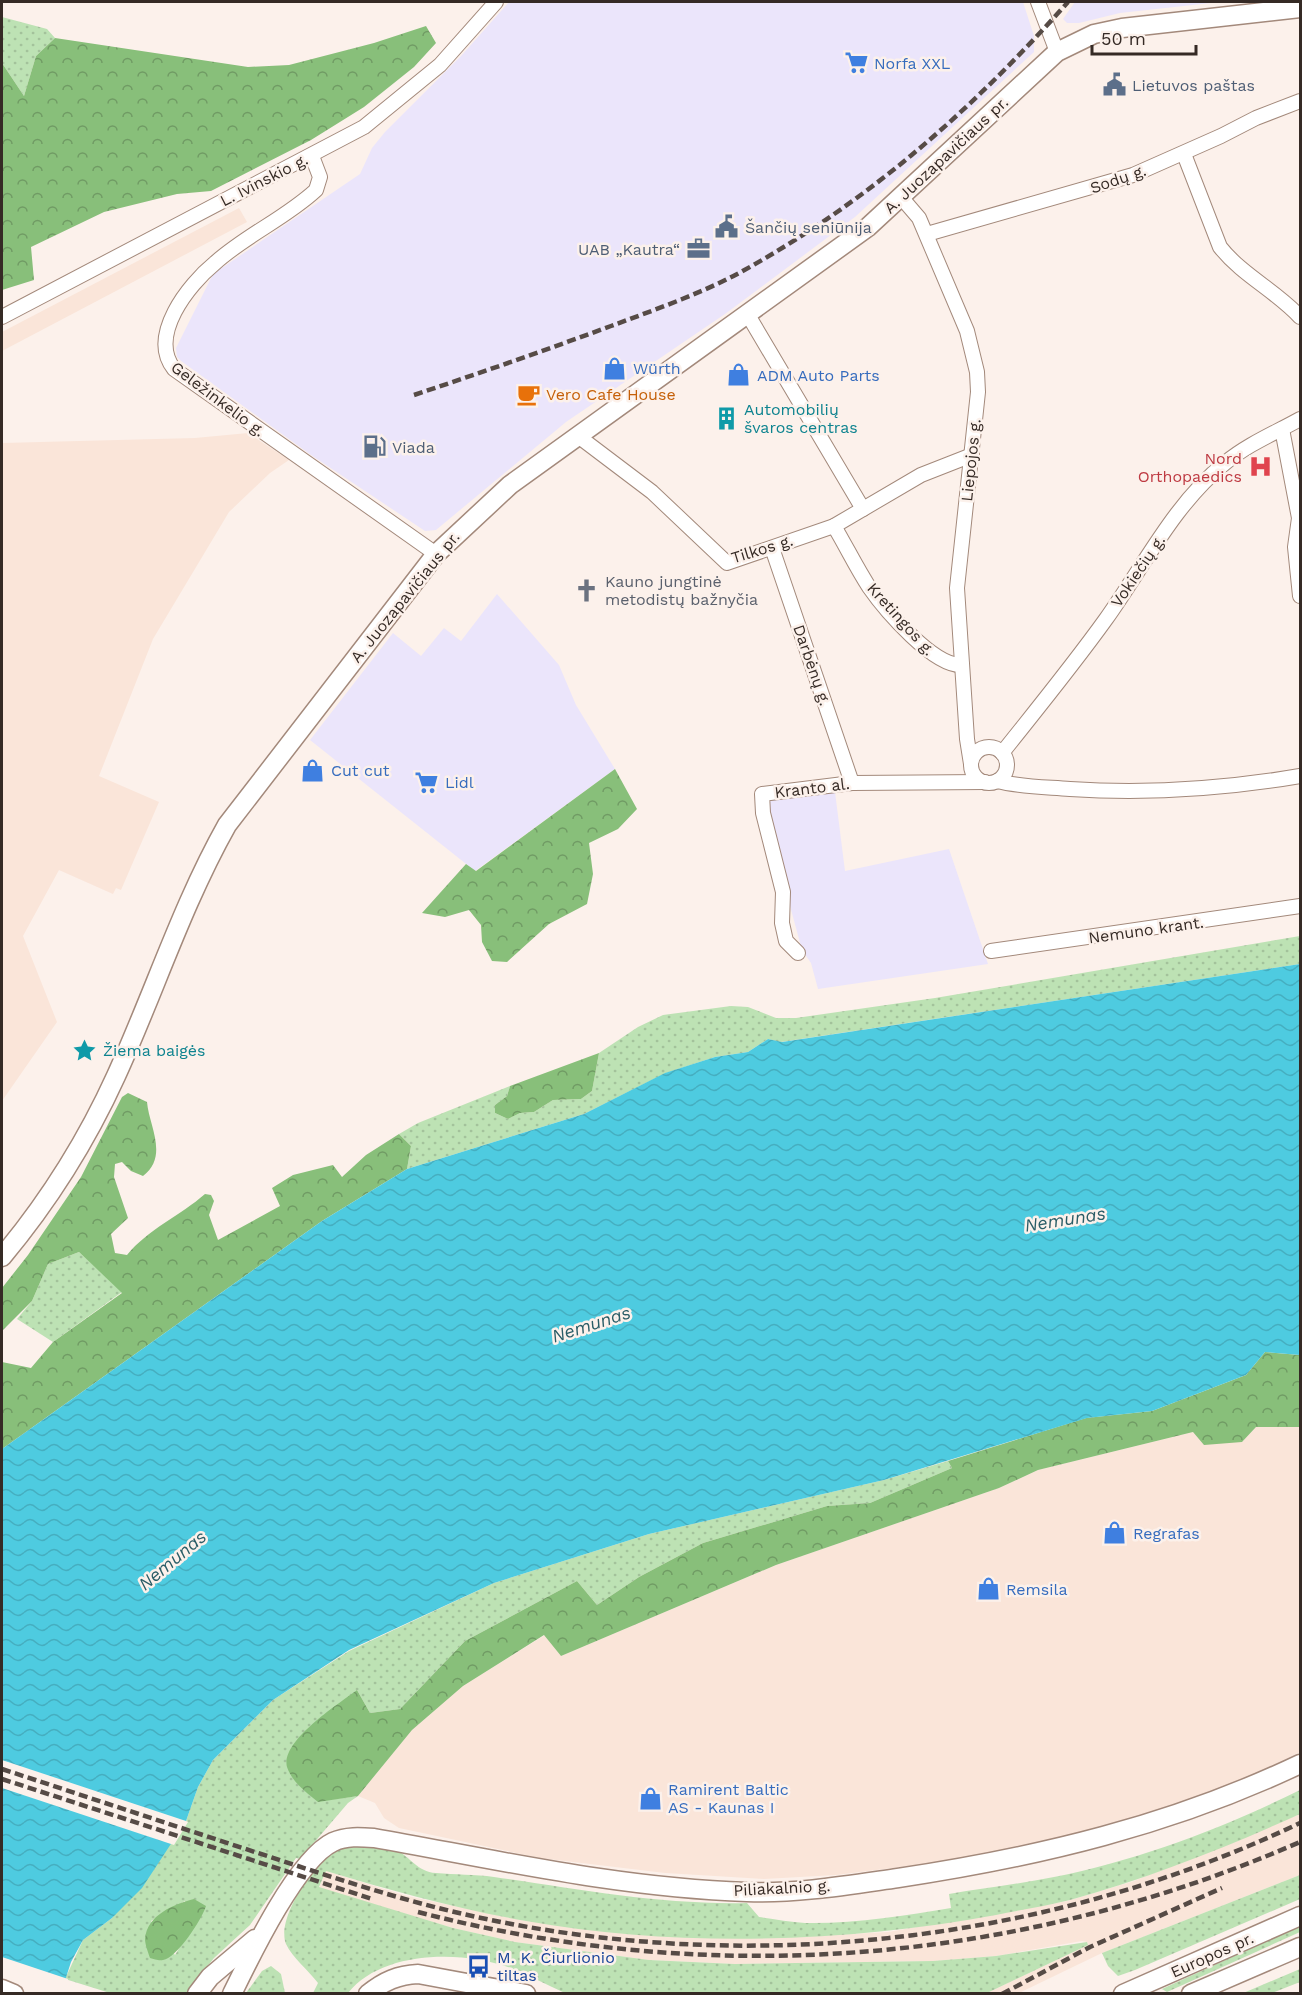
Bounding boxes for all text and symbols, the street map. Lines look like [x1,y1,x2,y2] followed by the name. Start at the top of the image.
[1092,18,1196,56] scale bar
[1101,28,1146,49] text: 50 m
[843,50,869,76] supermarket icon: Norfa XXL
[874,54,951,73] place label: Norfa XXL
[1101,72,1127,98] public building icon: Lietuvos paštas
[1132,76,1255,95] place label: Lietuvos paštas
[880,93,1012,217] street label: A. Juozapavičiaus pr.
[217,150,311,210] street label: L. Ivinskio g.
[1087,161,1149,197] street label: Sodų g.
[714,214,740,240] public building icon: Šančių seniūnija
[745,218,872,237] place label: Šančių seniūnija
[685,236,711,262] office icon: UAB „Kautra“
[578,240,680,259] place label: UAB „Kautra“
[602,355,628,381] shop icon: Würth
[167,358,269,440] street label: Geležinkelio g.
[633,359,681,378] place label: Würth
[726,362,752,388] shop icon: ADM Auto Parts
[757,366,880,385] place label: ADM Auto Parts
[515,381,541,407] cafe icon: Vero Cafe House
[546,385,676,404] place label: Vero Cafe House
[744,400,858,437] place label: Automobilių švaros centras
[713,405,739,431] building icon: Automobilių švaros centras
[957,418,985,502] street label: Liepojos g.
[361,434,387,460] fuel station icon: Viada
[392,438,435,457] place label: Viada
[1138,449,1242,486] place label: Nord Orthopaedics
[1247,454,1273,480] hospital icon: Nord Orthopaedics
[346,528,464,666] street label: A. Juozapavičiaus pr.
[729,531,795,567] street label: Tilkos g.
[1107,531,1169,611] street label: Vokiečių g.
[605,572,758,609] place label: Kauno jungtinė metodistų bažnyčia
[574,577,600,603] church icon: Kauno jungtinė metodistų bažnyčia
[863,579,939,659] street label: Kretingos g.
[789,622,835,708] street label: Darbėnų g.
[300,757,326,783] shop icon: Cut cut
[331,761,390,780] place label: Cut cut
[414,769,440,795] supermarket icon: Lidl
[445,773,474,792] place label: Lidl
[773,774,851,802] street label: Kranto al.
[1087,913,1205,947] street label: Nemuno krant.
[72,1037,98,1063] place icon: Žiema baigės
[103,1041,205,1060] place label: Žiema baigės
[1023,1202,1107,1236] water label: Nemunas
[549,1301,633,1347] water label: Nemunas
[1102,1520,1128,1546] shop icon: Regrafas
[1133,1524,1200,1543] place label: Regrafas
[134,1526,210,1594] water label: Nemunas
[975,1576,1001,1602] shop icon: Remsila
[1006,1580,1068,1599] place label: Remsila
[668,1780,789,1817] place label: Ramirent Baltic AS - Kaunas I
[637,1785,663,1811] shop icon: Ramirent Baltic AS - Kaunas I
[733,1876,831,1900] street label: Piliakalnio g.
[1168,1928,1256,1982] street label: Europos pr.
[497,1948,615,1985] place label: M. K. Čiurlionio tiltas
[466,1953,492,1979] bus stop icon: M. K. Čiurlionio tiltas

